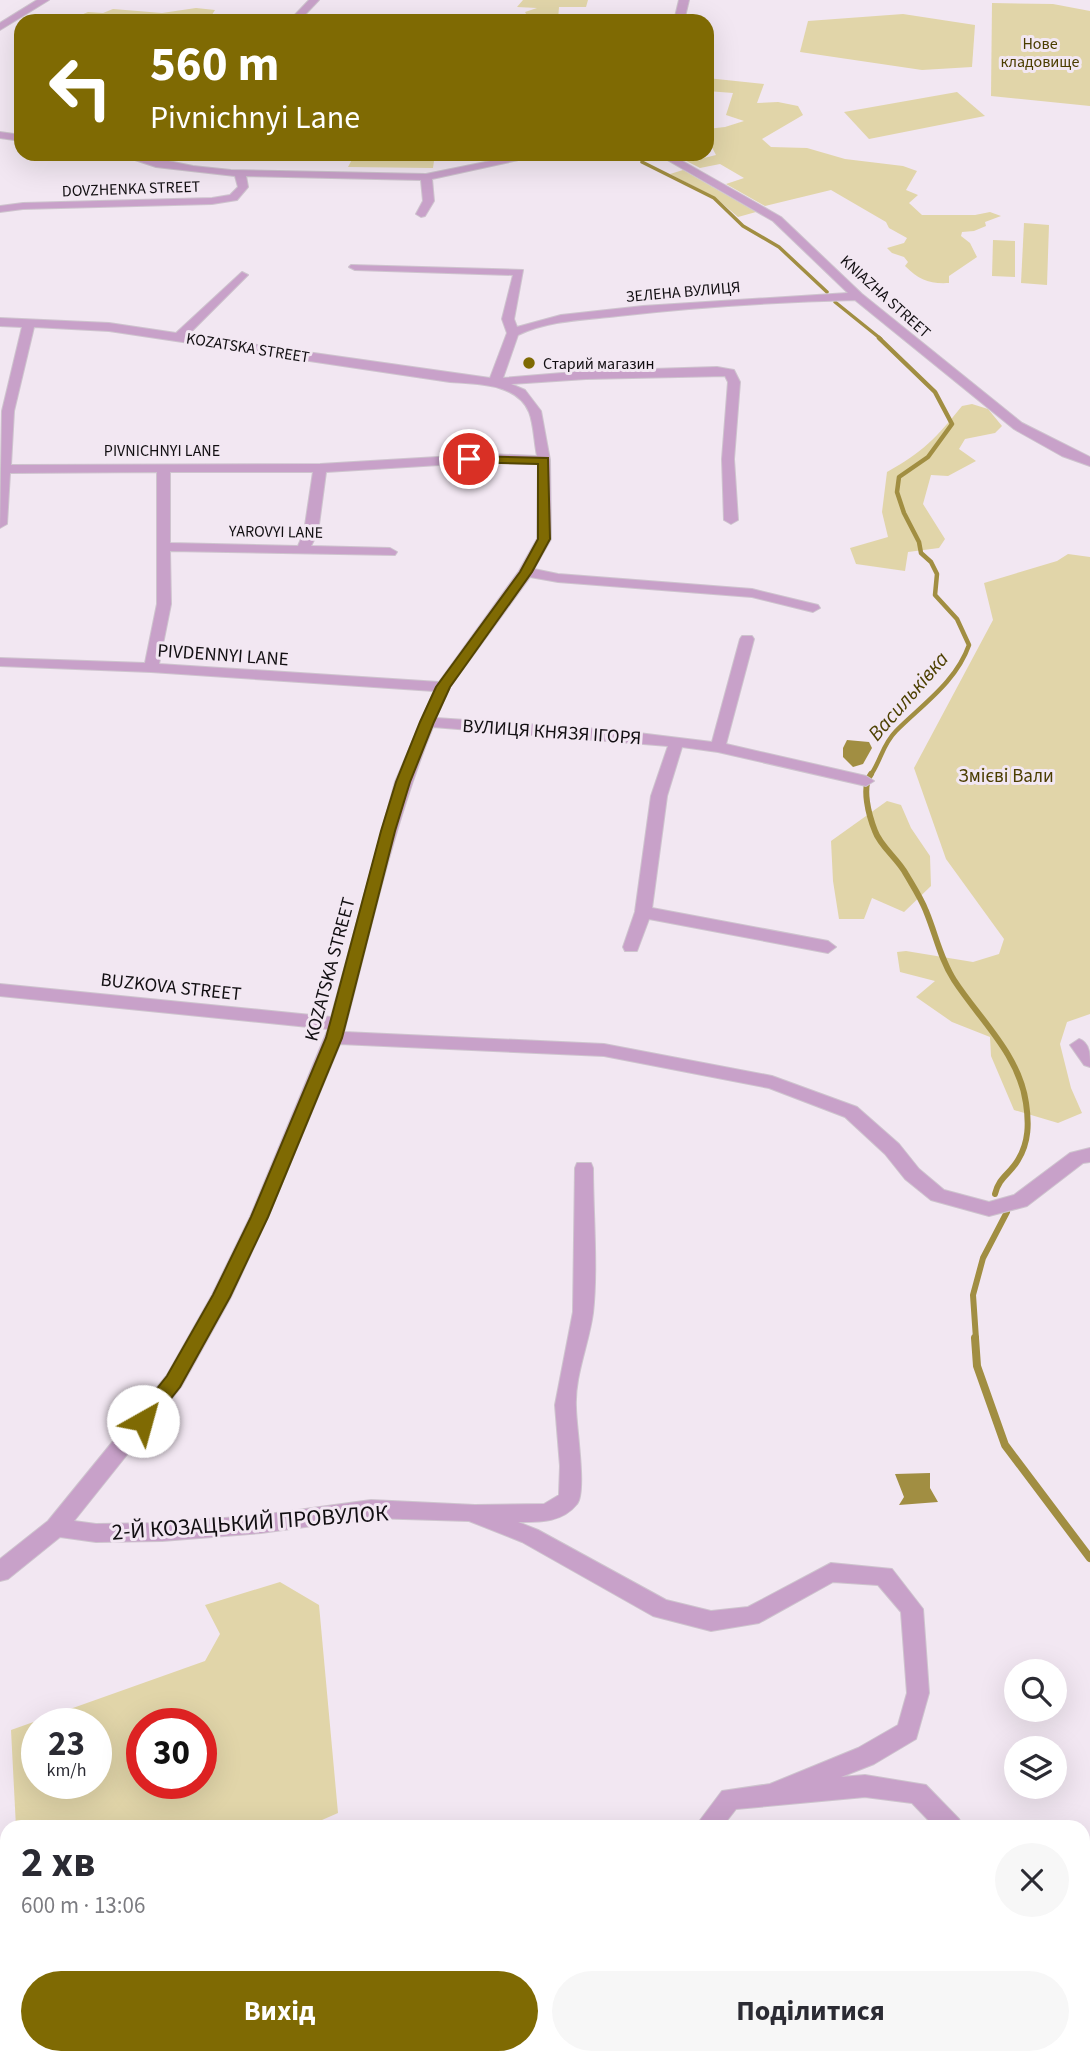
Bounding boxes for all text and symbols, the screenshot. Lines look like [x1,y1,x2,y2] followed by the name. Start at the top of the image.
[150,30,279,100] text: 560 m
[1001,33,1080,73] park label: Нове кладовище
[35,42,126,133] icon: left
[150,95,360,141] text: Pivnichnyi Lane
[61,176,201,202] street label: DOVZHENKA STREET
[835,250,936,344] street label: KNIAZHA STREET
[625,276,741,308] street label: ЗЕЛЕНА ВУЛИЦЯ
[185,327,311,369] street label: KOZATSKA STREET
[543,353,655,375] place label: Старий магазин
[521,355,537,371] marker: Старий магазин
[439,429,499,489] pin
[104,440,220,462] street label: PIVNICHNYI LANE
[450,440,488,478] icon: arrive
[228,520,323,544] street label: YAROVYI LANE
[156,637,289,674] street label: PIVDENNYI LANE
[861,645,955,747] water label: Васильківка
[462,713,642,752] street label: ВУЛИЦЯ КНЯЗЯ ІГОРЯ
[958,763,1054,790] park label: Змієві Вали
[298,895,363,1044] street label: KOZATSKA STREET
[99,967,243,1008] street label: BUZKOVA STREET
[106,1384,180,1458] position arrow
[111,1496,390,1549] street label: 2-Й КОЗАЦЬКИЙ ПРОВУЛОК
[1004,1659,1067,1799] map controls
[1004,1659,1067,1722] button: search
[126,1708,217,1799] speed limit sign: 30
[48,1719,85,1769] text: 23
[1004,1736,1067,1799] button: layers
[47,1758,86,1783] text: km/h
[21,1833,95,1893] text: 2 хв
[995,1843,1069,1917] button: close
[21,1889,145,1922] text: 600 m · 13:06
[21,1971,538,2051] button: Вихід
[552,1971,1069,2051] button: Поділитися

